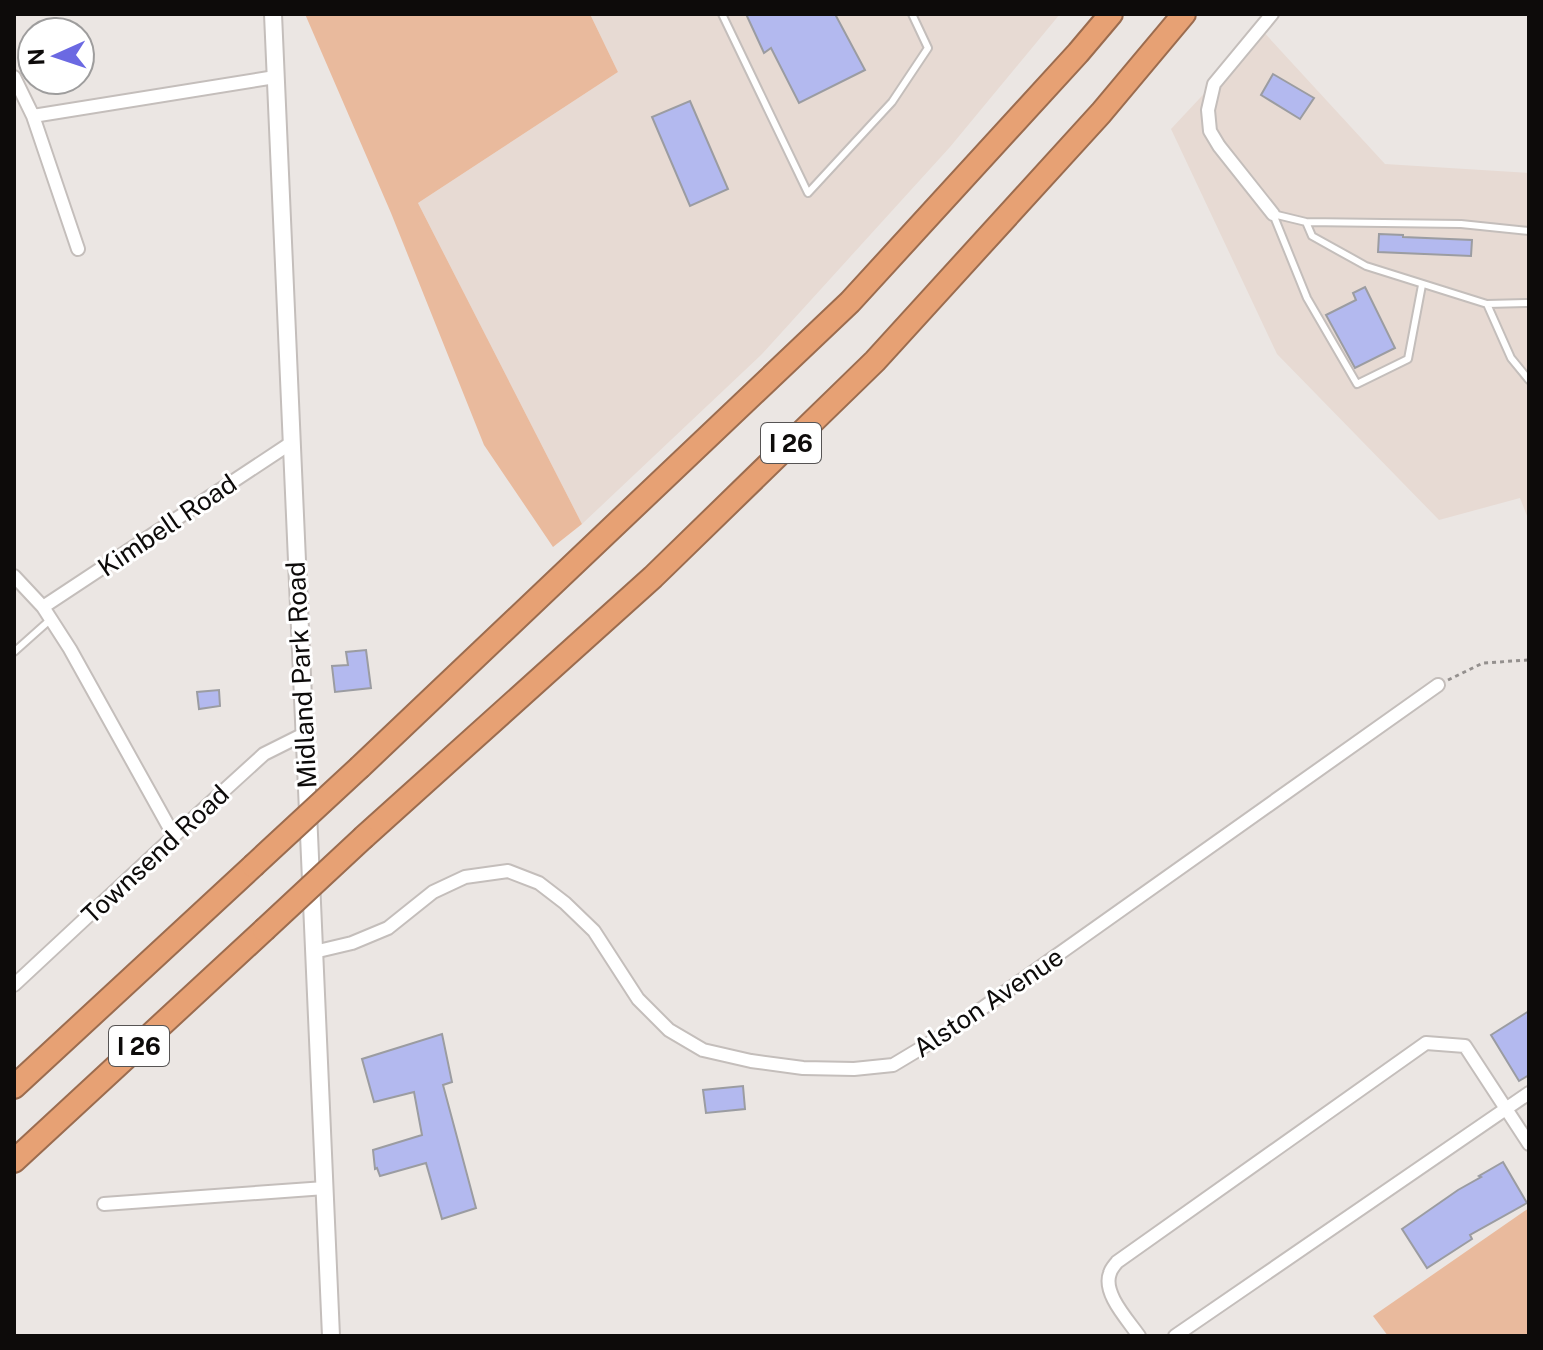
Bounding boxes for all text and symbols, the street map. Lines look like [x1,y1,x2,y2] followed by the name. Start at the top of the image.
[16,16,96,96] north arrow
[23,48,49,66] text: N
[761,423,821,463] road number: I 26
[92,467,242,583] street label: Kimbell Road
[280,561,322,789] street label: Midland Park Road
[75,778,235,930] street label: Townsend Road
[907,941,1069,1063] street label: Alston Avenue
[109,1026,169,1066] road number: I 26

